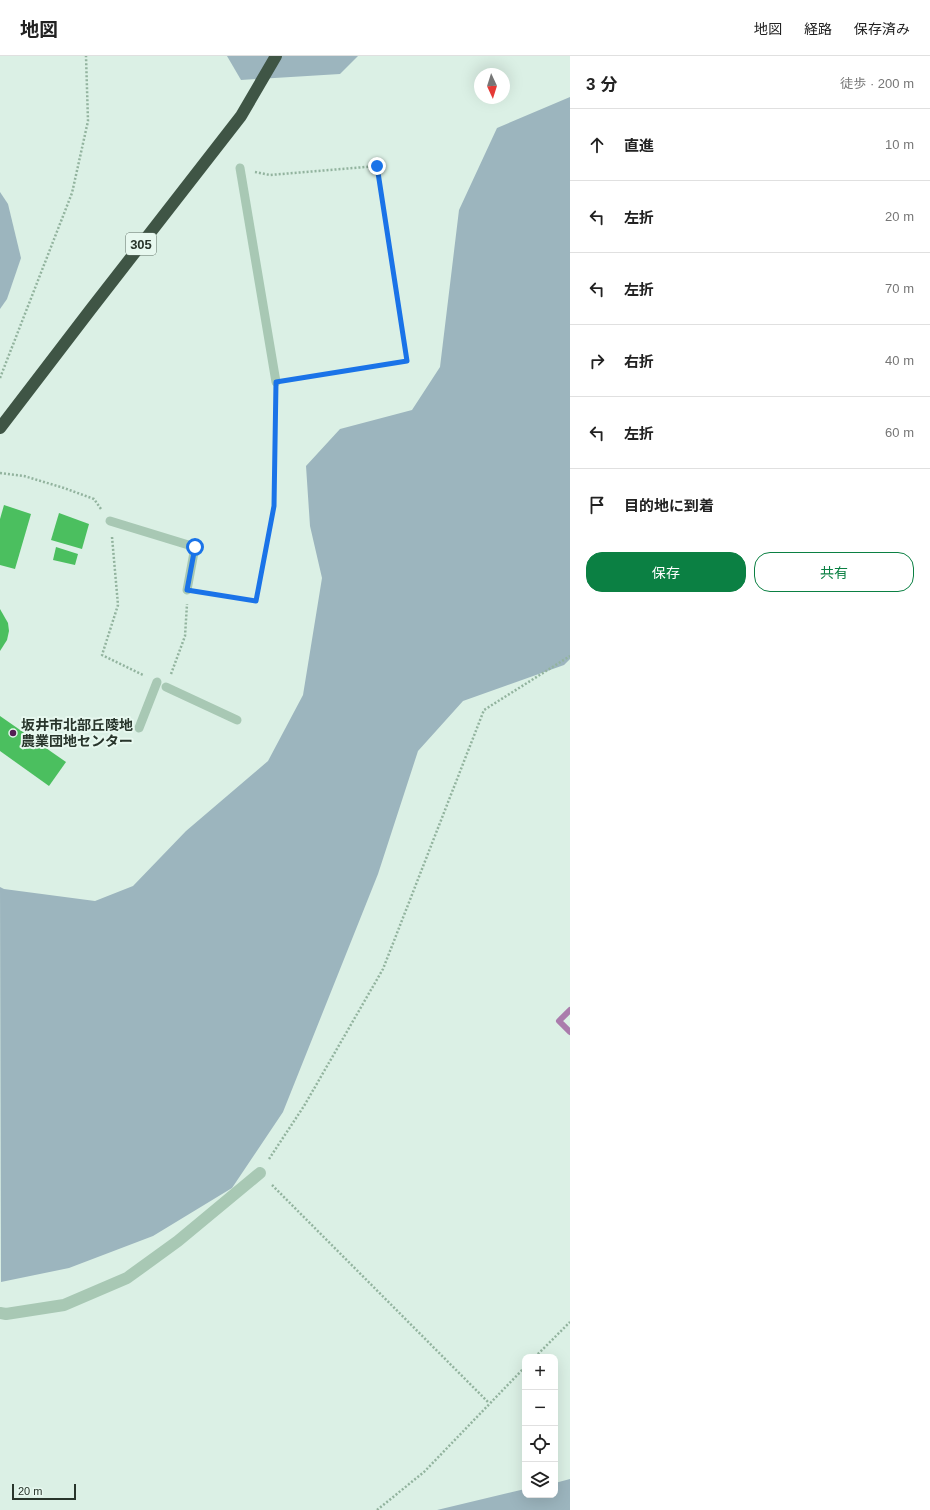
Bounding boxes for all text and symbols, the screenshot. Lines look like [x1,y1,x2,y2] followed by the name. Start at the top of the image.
[20,19,58,40] text: 地図
[754,21,782,37] text: 地図
[804,21,832,37] text: 経路
[854,21,910,37] text: 保存済み
[474,68,510,104] north arrow
[586,75,617,94] text: 3 分
[840,76,914,91] text: 徒歩 · 200 m
[586,134,608,156] icon: ahead
[624,137,654,154] text: 直進
[885,137,914,152] text: 10 m
[368,157,386,175] route end
[586,206,608,228] icon: left
[624,209,654,226] text: 左折
[885,209,914,224] text: 20 m
[126,233,156,255] road number: 305
[586,278,608,300] icon: left
[624,281,654,298] text: 左折
[885,281,914,296] text: 70 m
[586,350,608,372] icon: right
[624,353,654,370] text: 右折
[885,353,914,368] text: 40 m
[586,422,608,444] icon: left
[624,425,654,442] text: 左折
[885,425,914,440] text: 60 m
[586,494,608,516] icon: arrive
[624,497,714,514] text: 目的地に到着
[186,538,204,556] route start
[586,552,746,592] button: 保存
[754,552,914,592] button: 共有
[21,717,133,749] place label: 坂井市北部丘陵地 農業団地センター
[8,728,18,738] marker: 坂井市北部丘陵地 農業団地センター
[522,1354,558,1498] map controls
[522,1354,558,1390] button: +
[522,1390,558,1426] button: −
[522,1426,558,1462] button: locate
[522,1462,558,1498] button: layers
[12,1482,76,1501] scale bar
[18,1485,42,1497] text: 20 m

